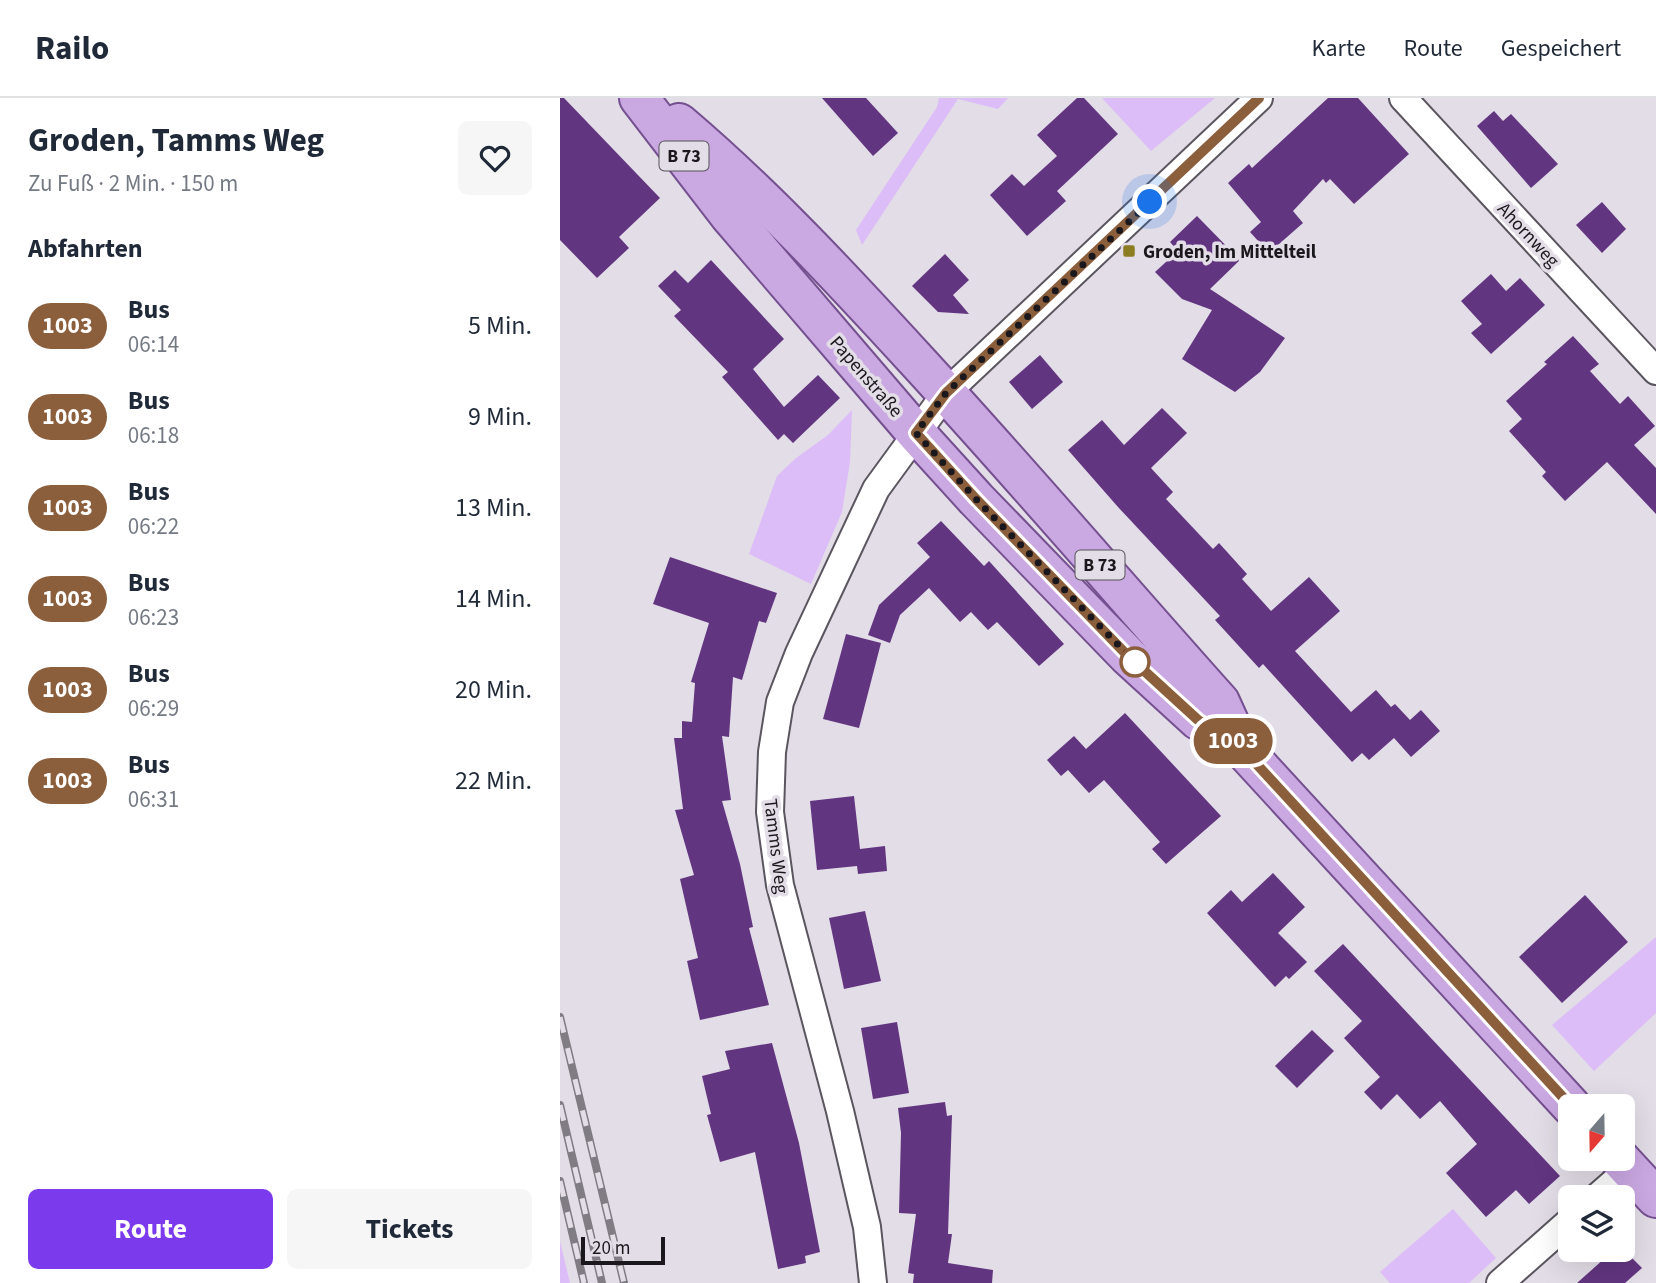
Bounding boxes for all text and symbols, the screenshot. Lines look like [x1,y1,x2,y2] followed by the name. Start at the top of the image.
[35,25,109,72] text: Railo
[1312,31,1366,66] text: Karte
[1404,31,1463,66] text: Route
[1501,31,1621,66] text: Gespeichert
[28,117,324,164] text: Groden, Tamms Weg
[458,121,532,195] button: heart
[660,142,708,170] road number: B 73
[28,167,238,200] text: Zu Fuß · 2 Min. · 150 m
[1132,184,1167,219] your location
[1491,196,1565,274] street label: Ahornweg
[28,230,143,267] text: Abfahrten
[1143,239,1317,266] place label: Groden, Im Mittelteil
[1121,243,1137,259] marker: Groden, Im Mittelteil
[128,291,170,328] text: Bus
[468,307,532,344] text: 5 Min.
[42,308,93,343] text: 1003
[128,328,179,361] text: 06:14
[823,330,909,424] street label: Papenstraße
[128,382,170,419] text: Bus
[468,398,532,435] text: 9 Min.
[42,399,93,434] text: 1003
[128,419,179,452] text: 06:18
[128,473,170,510] text: Bus
[455,489,532,526] text: 13 Min.
[42,490,93,525] text: 1003
[128,510,179,543] text: 06:22
[1076,550,1124,579] road number: B 73
[128,564,170,601] text: Bus
[455,580,532,617] text: 14 Min.
[42,581,93,616] text: 1003
[128,601,179,634] text: 06:23
[1120,647,1150,677] unlabelled marker
[128,655,170,692] text: Bus
[455,671,532,708] text: 20 Min.
[42,672,93,707] text: 1003
[128,692,179,725] text: 06:29
[1184,718,1282,764] line badge: 1003
[1208,723,1258,758] text: 1003
[128,746,170,783] text: Bus
[455,762,532,799] text: 22 Min.
[42,763,93,798] text: 1003
[128,783,179,816] text: 06:31
[756,797,795,896] street label: Tamms Weg
[1558,1094,1634,1171] north arrow
[1558,1094,1635,1262] map controls
[1558,1185,1635,1262] button: layers
[28,1189,273,1269] button: Route
[287,1189,532,1269] button: Tickets
[581,1234,665,1266] scale bar
[592,1235,630,1262] text: 20 m

